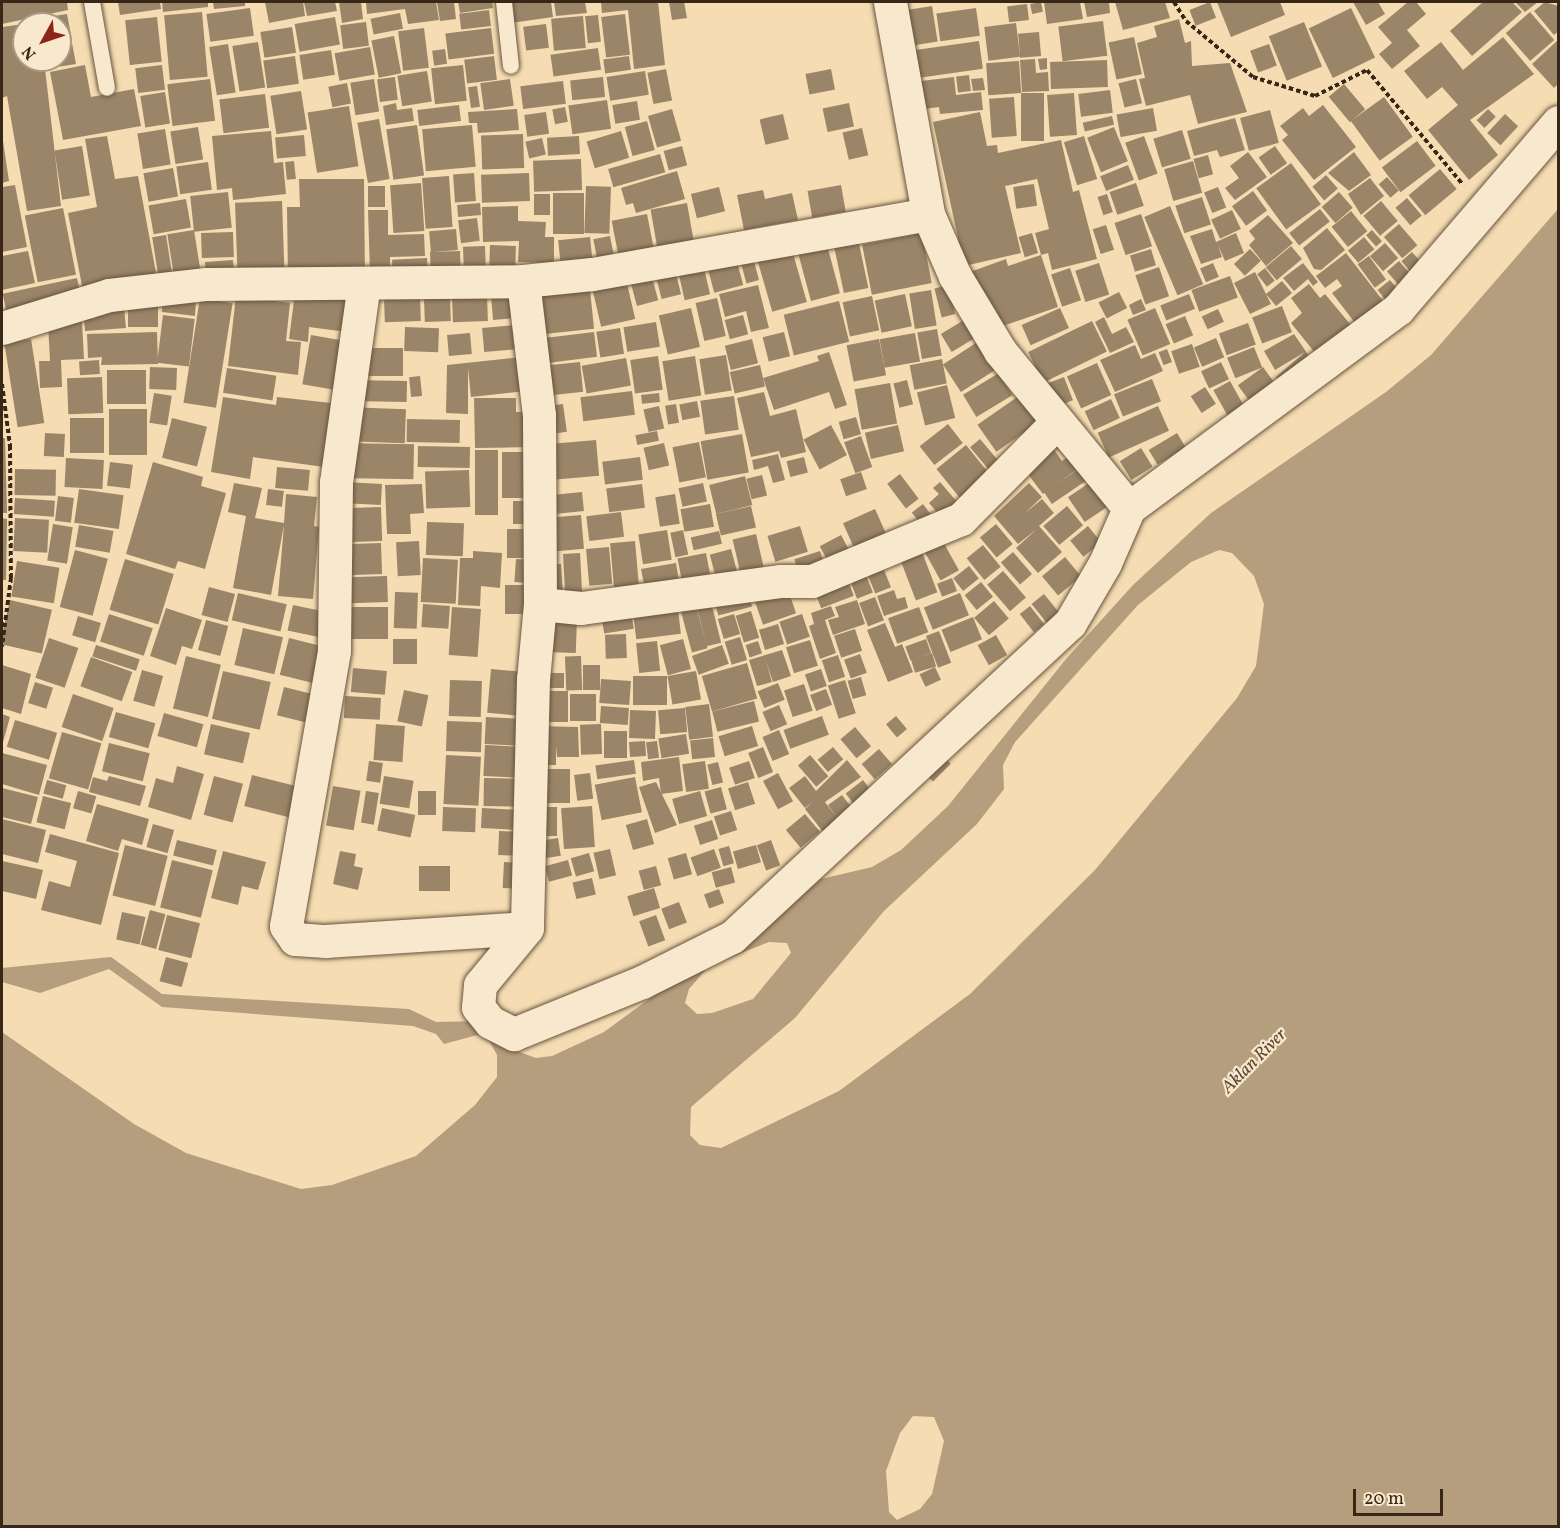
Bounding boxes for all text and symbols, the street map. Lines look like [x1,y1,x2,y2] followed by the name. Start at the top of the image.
[12,12,72,72] north arrow
[18,41,42,64] text: N
[1218,1025,1292,1099] water label: Aklan River
[1356,1477,1446,1515] scale bar
[1364,1487,1404,1512] text: 20 m

